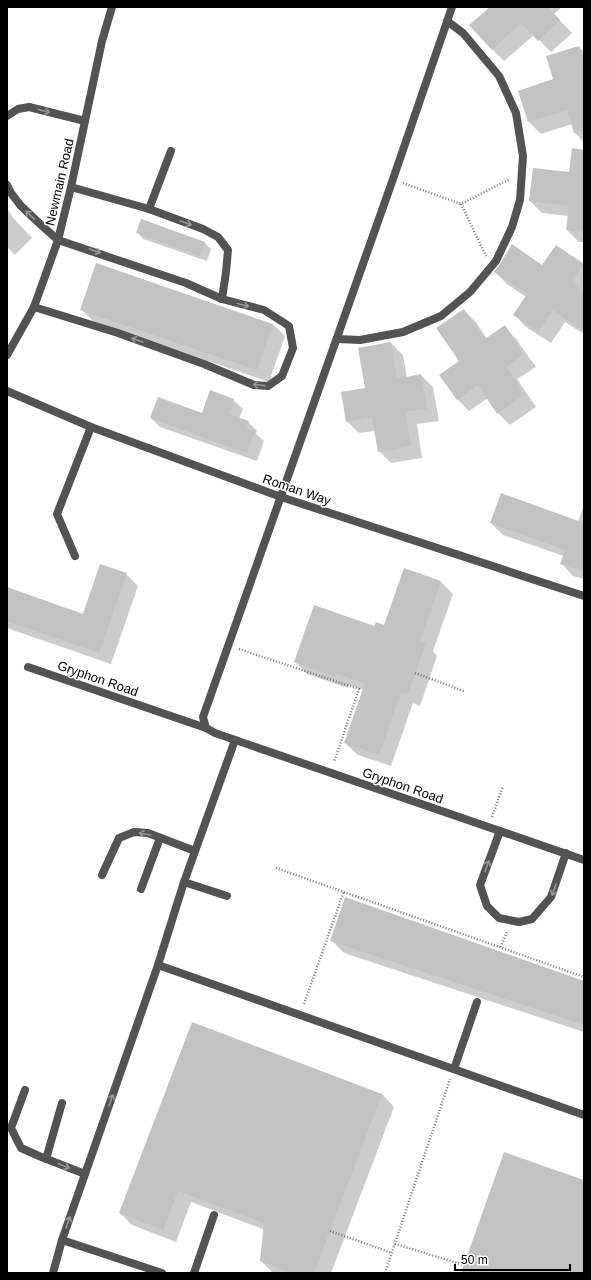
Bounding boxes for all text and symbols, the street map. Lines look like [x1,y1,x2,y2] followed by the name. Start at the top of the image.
[37,108,50,115] one-way arrow
[42,137,77,227] street label: Newmain Road
[25,210,35,219] one-way arrow
[180,219,192,227] one-way arrow
[89,248,101,256] one-way arrow
[237,301,250,309] one-way arrow
[132,336,144,344] one-way arrow
[253,382,266,389] one-way arrow
[261,471,333,508] street label: Roman Way
[55,658,140,699] street label: Gryphon Road
[360,765,445,806] street label: Gryphon Road
[139,830,152,838] one-way arrow
[484,860,492,872] one-way arrow
[549,884,557,896] one-way arrow
[107,1094,115,1106] one-way arrow
[57,1162,69,1170] one-way arrow
[65,1216,72,1229] one-way arrow
[455,1246,570,1272] scale bar
[461,1253,488,1267] text: 50 m

